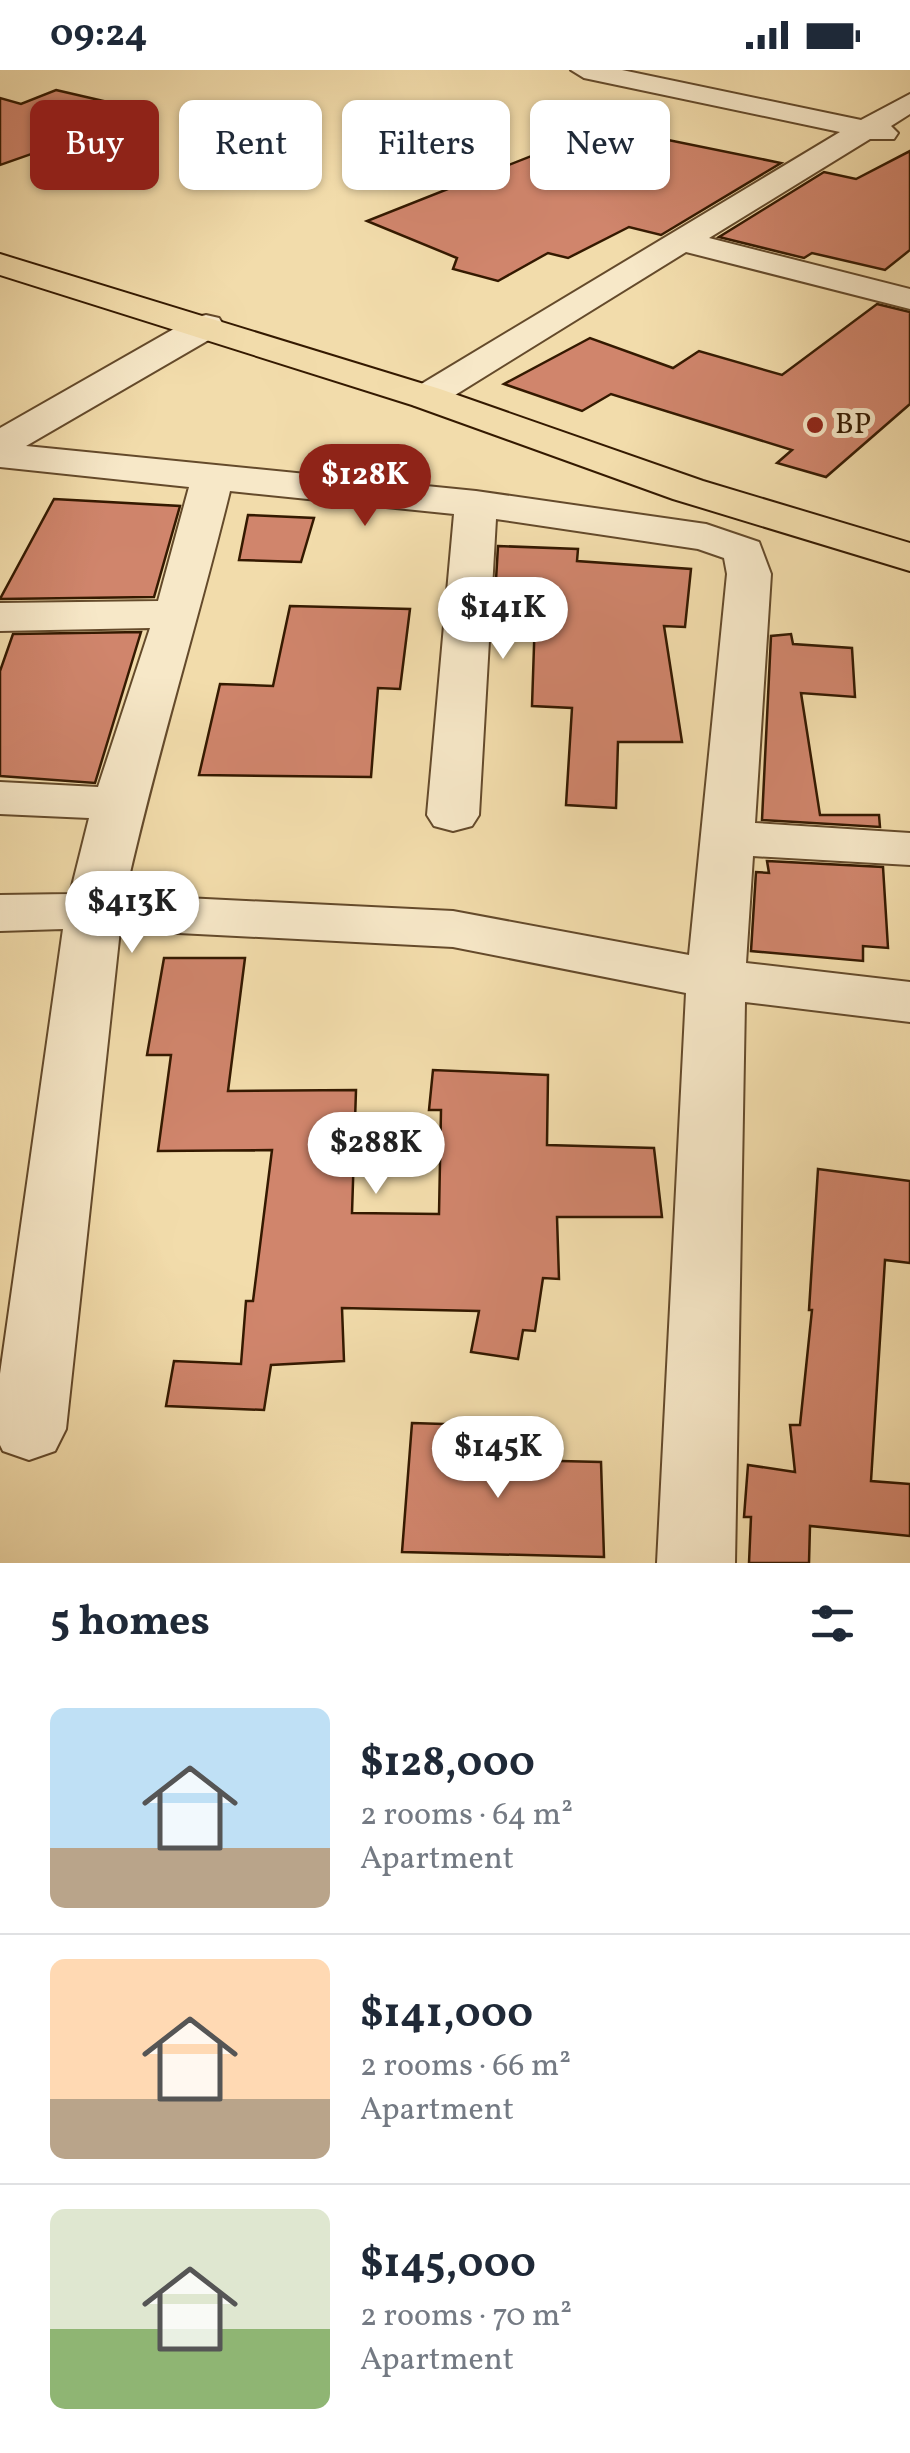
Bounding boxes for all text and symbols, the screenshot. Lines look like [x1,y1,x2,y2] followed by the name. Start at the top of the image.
[50,9,148,62] text: 09:24
[30,100,159,190] chip: Buy
[179,100,322,190] chip: Rent
[342,100,510,190] chip: Filters
[530,100,670,190] chip: New
[835,404,871,446] place label: BP
[804,414,826,436] marker: BP
[295,444,435,529] pin: $128K
[321,454,409,498] text: $128K
[433,577,573,662] pin: $141K
[460,587,546,631] text: $141K
[62,871,202,956] pin: $413K
[87,881,177,925] text: $413K
[306,1112,446,1197] pin: $288K
[330,1122,422,1166] text: $288K
[428,1416,568,1501] pin: $145K
[454,1426,542,1470] text: $145K
[50,1594,210,1653] text: 5 homes
[805,1596,860,1651] icon: filters
[360,1735,535,1794] text: $128,000
[130,1748,250,1868] icon: home
[360,1794,573,1838] text: 2 rooms · 64 m²
[360,1838,514,1882] text: Apartment
[360,1986,533,2045] text: $141,000
[130,1999,250,2119] icon: home
[360,2045,571,2089] text: 2 rooms · 66 m²
[360,2089,514,2133] text: Apartment
[360,2236,536,2295] text: $145,000
[130,2249,250,2369] icon: home
[360,2295,572,2339] text: 2 rooms · 70 m²
[360,2339,514,2383] text: Apartment

